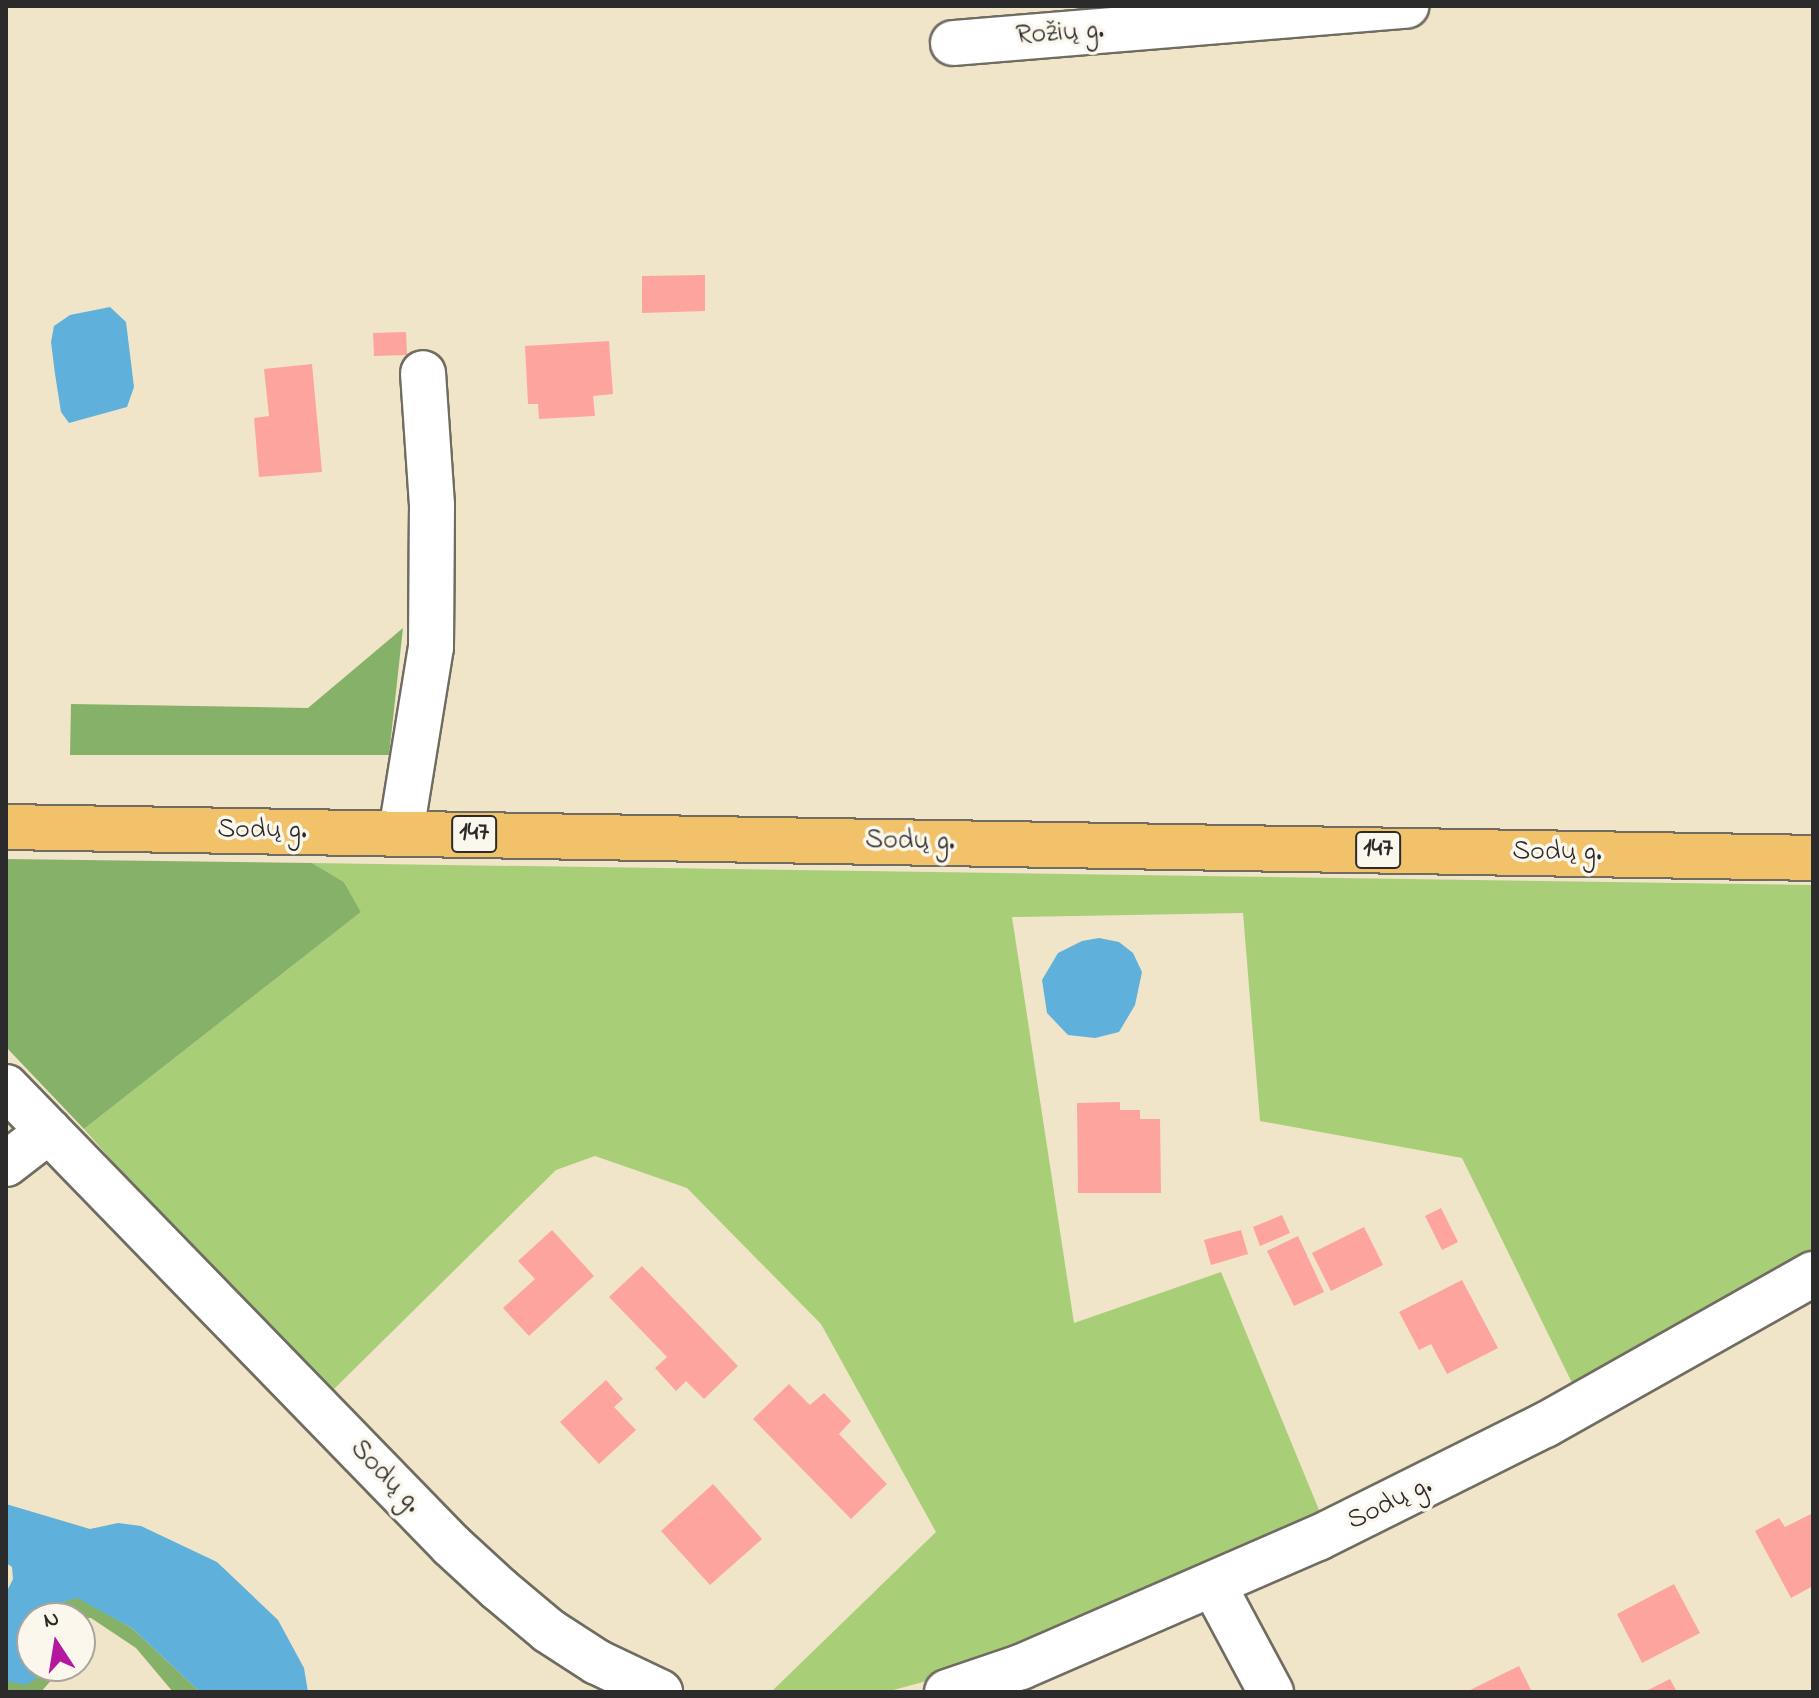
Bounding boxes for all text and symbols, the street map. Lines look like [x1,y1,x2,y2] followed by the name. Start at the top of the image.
[1015,14,1105,54] street label: Rožių g.
[450,812,498,856] road number: 147
[217,813,307,849] street label: Sodų g.
[865,824,955,860] street label: Sodų g.
[1354,828,1402,872] road number: 147
[1512,835,1602,871] street label: Sodų g.
[342,1433,428,1521] street label: Sodų g.
[1342,1469,1438,1539] street label: Sodų g.
[16,1602,96,1682] north arrow
[41,1603,62,1638] text: N

